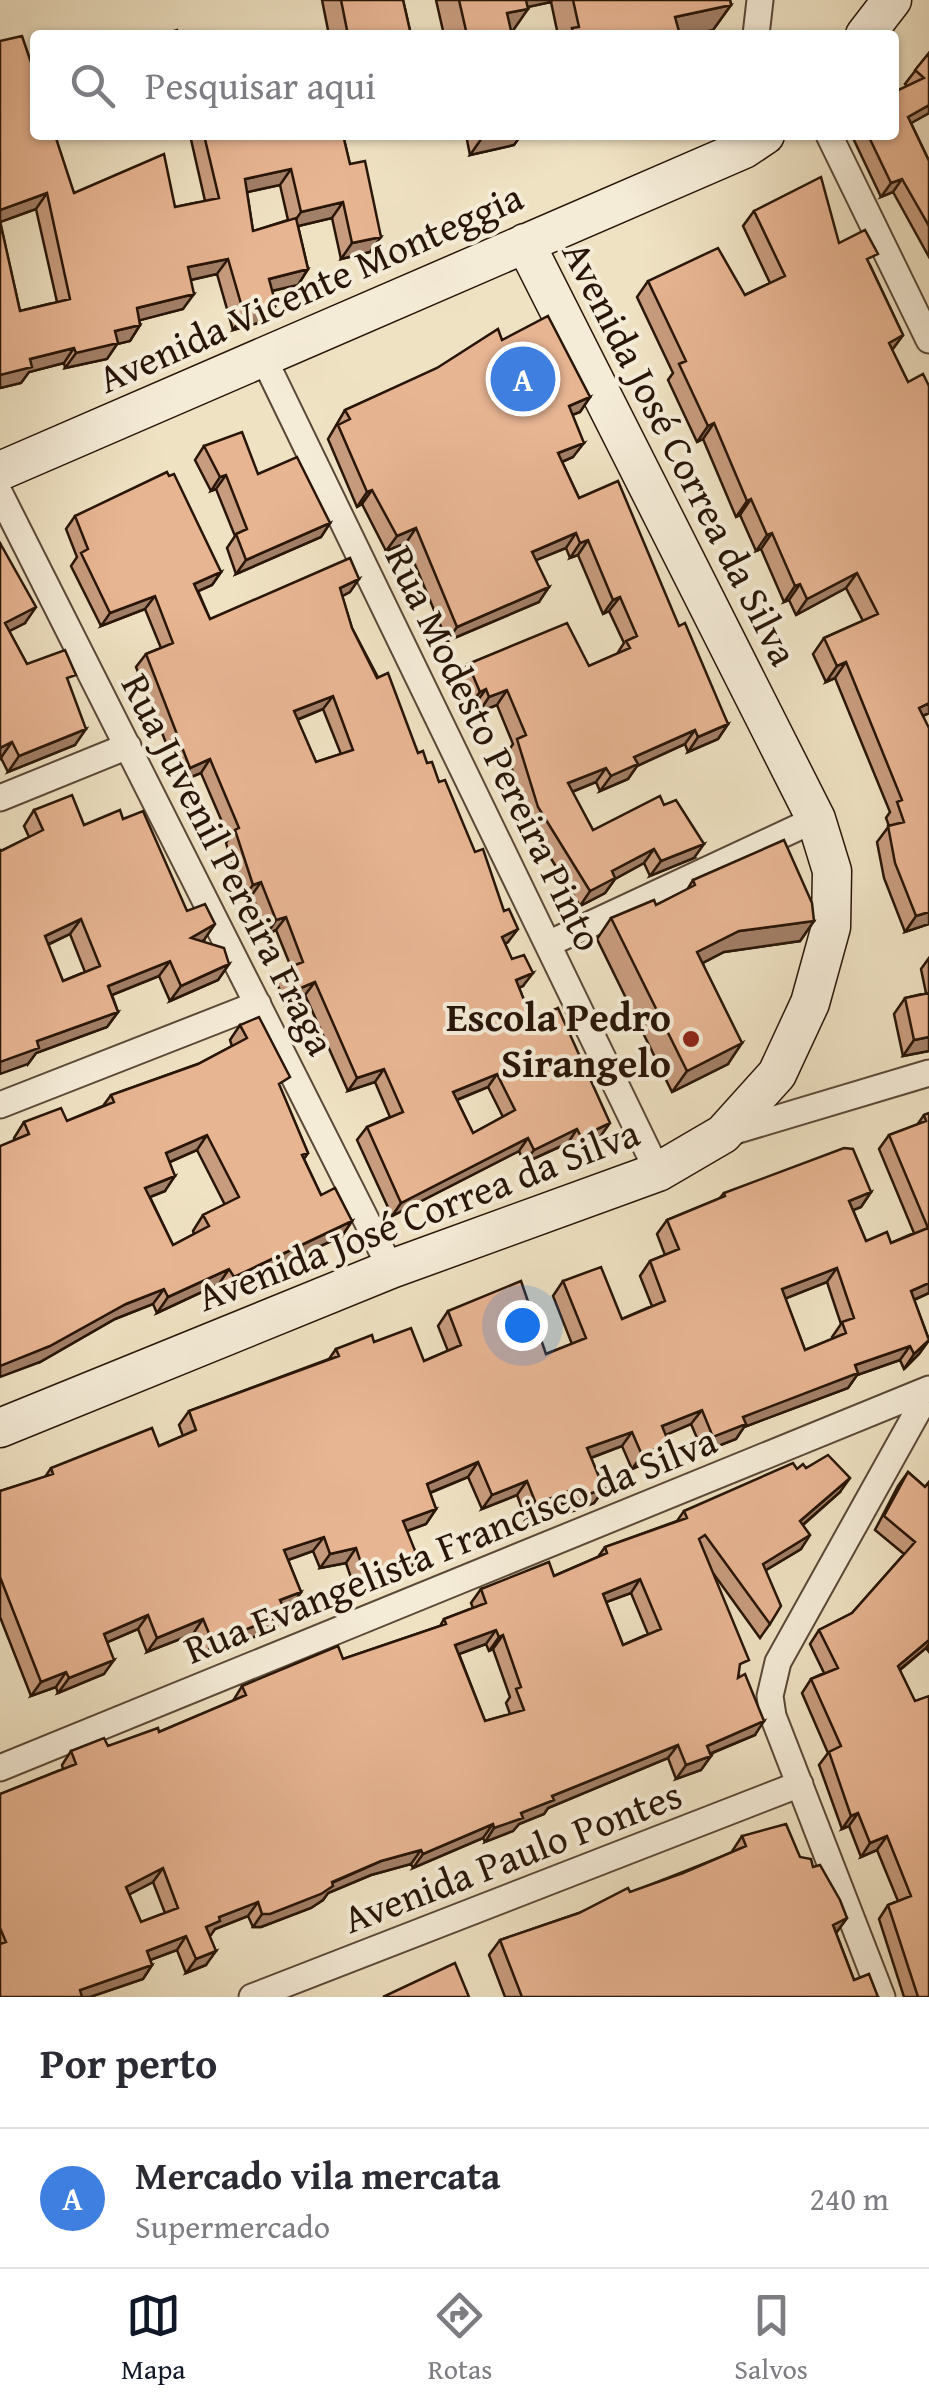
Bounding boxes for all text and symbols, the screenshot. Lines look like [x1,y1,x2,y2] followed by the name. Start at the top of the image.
[30,30,899,140] search box
[145,57,376,113] text: Pesquisar aqui
[65,58,120,113] icon: search
[90,172,530,402] street label: Avenida Vicente Monteggia
[548,231,814,676] street label: Avenida José Correa da Silva
[490,342,556,416] pin: A
[371,535,619,961] street label: Rua Modesto Pereira Pinto
[107,663,351,1065] street label: Rua Juvenil Pereira Fraga
[446,987,671,1092] place label: Escola Pedro Sirangelo
[680,1028,702,1050] marker: Escola Pedro Sirangelo
[188,1102,648,1326] street label: Avenida José Correa da Silva
[497,1300,548,1351] your location
[175,1410,725,1678] street label: Rua Evangelista Francisco da Silva
[334,1764,690,1948] street label: Avenida Paulo Pontes
[40,2032,217,2093] text: Por perto
[135,2147,501,2203] text: Mercado vila mercata
[62,2175,83,2222] text: A
[810,2175,889,2222] text: 240 m
[135,2203,330,2250] text: Supermercado
[121,2288,186,2389] tab: Mapa
[428,2288,492,2389] tab: Rotas
[734,2288,808,2389] tab: Salvos

